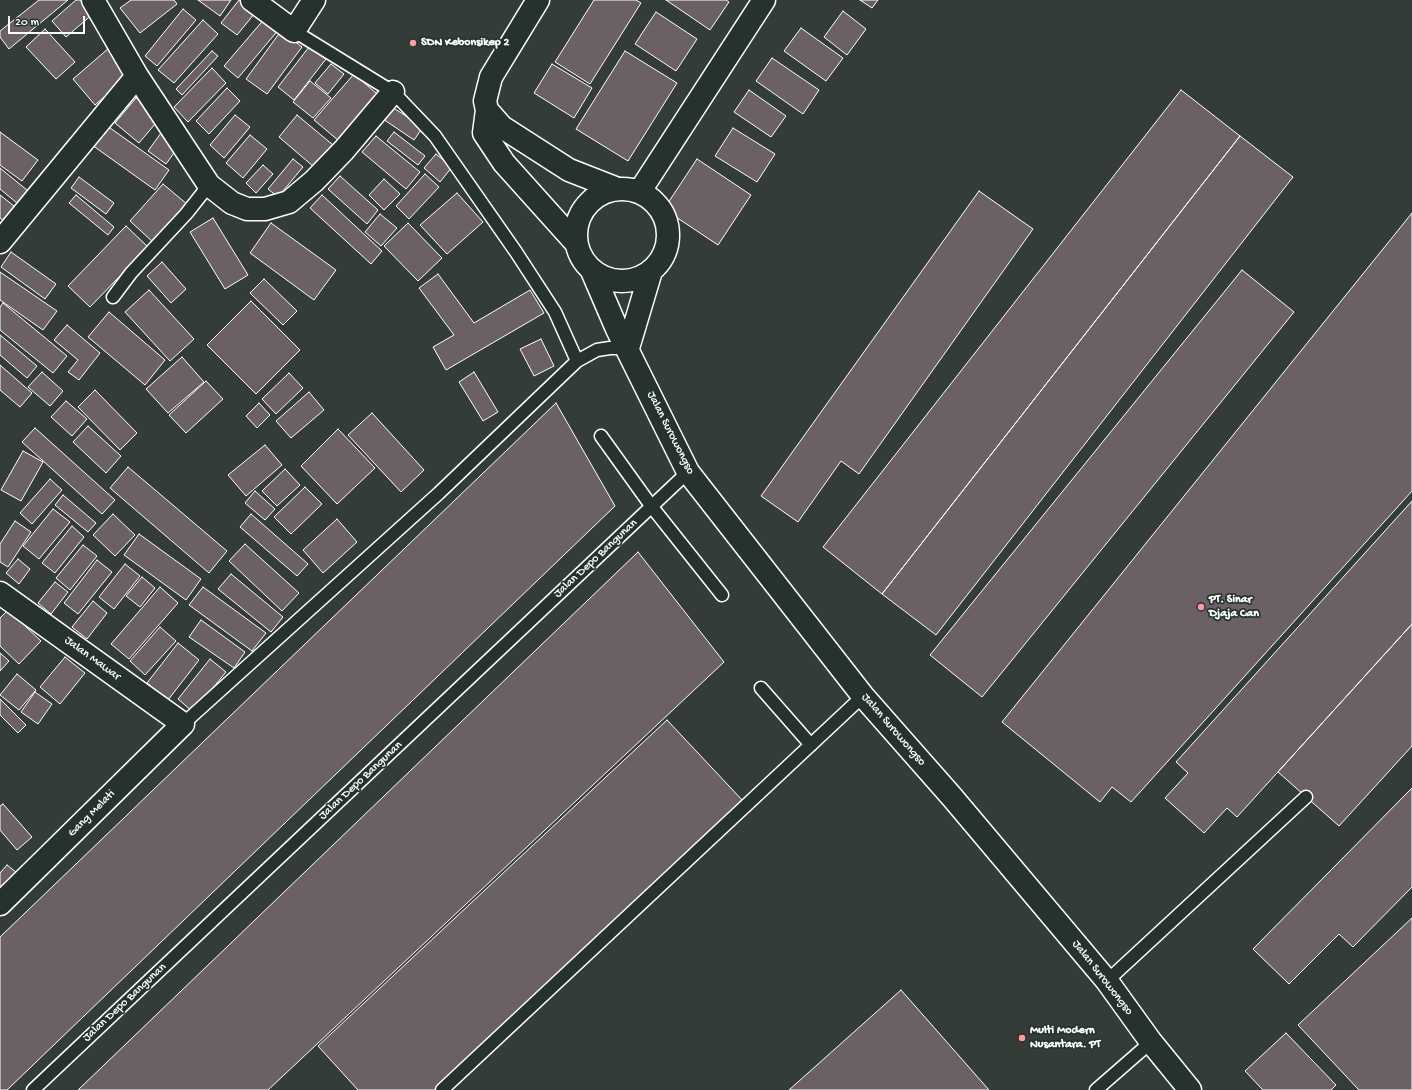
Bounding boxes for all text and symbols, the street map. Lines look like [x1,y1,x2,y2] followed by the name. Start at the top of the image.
[10,8,87,34] scale bar
[15,16,39,30] text: 20 m
[421,36,509,50] place label: SDN Kebonsikep 2
[408,38,418,48] marker: SDN Kebonsikep 2
[643,389,697,477] street label: Jalan Surowongso
[551,517,641,601] street label: Jalan Depo Bangunan
[1209,593,1259,621] place label: PT. Sinar Djaja Can
[1196,602,1206,612] marker: PT. Sinar Djaja Can
[61,634,123,684] street label: Jalan Mawar
[858,691,928,769] street label: Jalan Surowongso
[316,739,406,823] street label: Jalan Depo Bangunan
[65,787,119,841] street label: Gang Melati
[1068,938,1136,1018] street label: Jalan Surowongso
[80,961,170,1045] street label: Jalan Depo Bangunan
[1030,1024,1101,1052] place label: Multi Modern Nusantara. PT
[1017,1033,1027,1043] marker: Multi Modern Nusantara. PT

